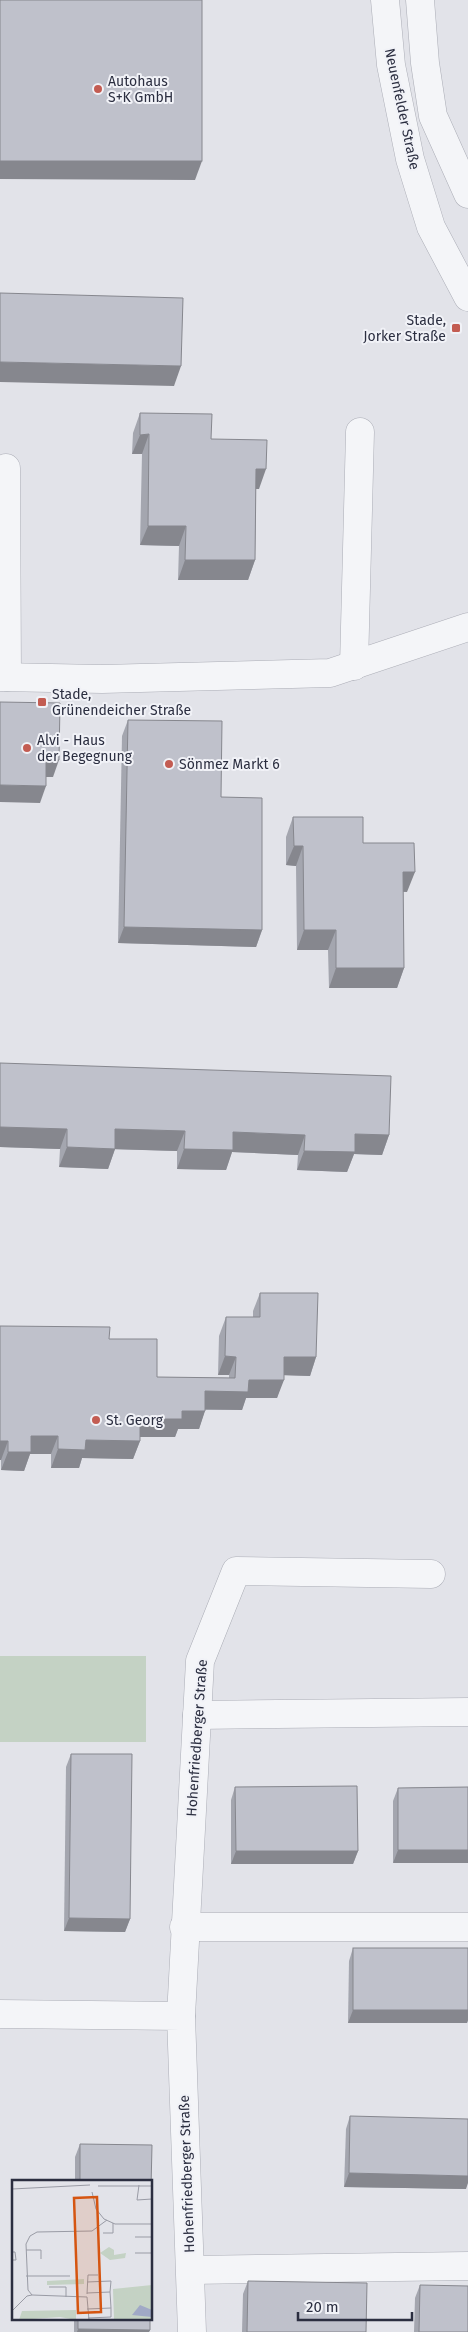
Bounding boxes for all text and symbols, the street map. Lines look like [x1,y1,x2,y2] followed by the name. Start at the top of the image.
[381,47,423,171] street label: Neuenfelder Straße
[108,73,173,106] place label: Autohaus S+K GmbH
[92,83,104,95] marker: Autohaus S+K GmbH
[363,312,446,345] place label: Stade, Jorker Straße
[450,322,462,334] marker: Stade, Jorker Straße
[52,686,191,719] place label: Stade, Grünendeicher Straße
[36,696,48,708] marker: Stade, Grünendeicher Straße
[37,732,133,765] place label: Alvi - Haus der Begegnung
[21,742,33,754] marker: Alvi - Haus der Begegnung
[179,756,280,773] place label: Sönmez Markt 6
[163,758,175,770] marker: Sönmez Markt 6
[106,1412,164,1429] place label: St. Georg
[90,1414,102,1426] marker: St. Georg
[183,1659,211,1817] street label: Hohenfriedberger Straße
[176,2095,198,2253] street label: Hohenfriedberger Straße
[12,2180,152,2320] inset map
[298,2290,412,2322] scale bar
[306,2298,339,2316] text: 20 m

